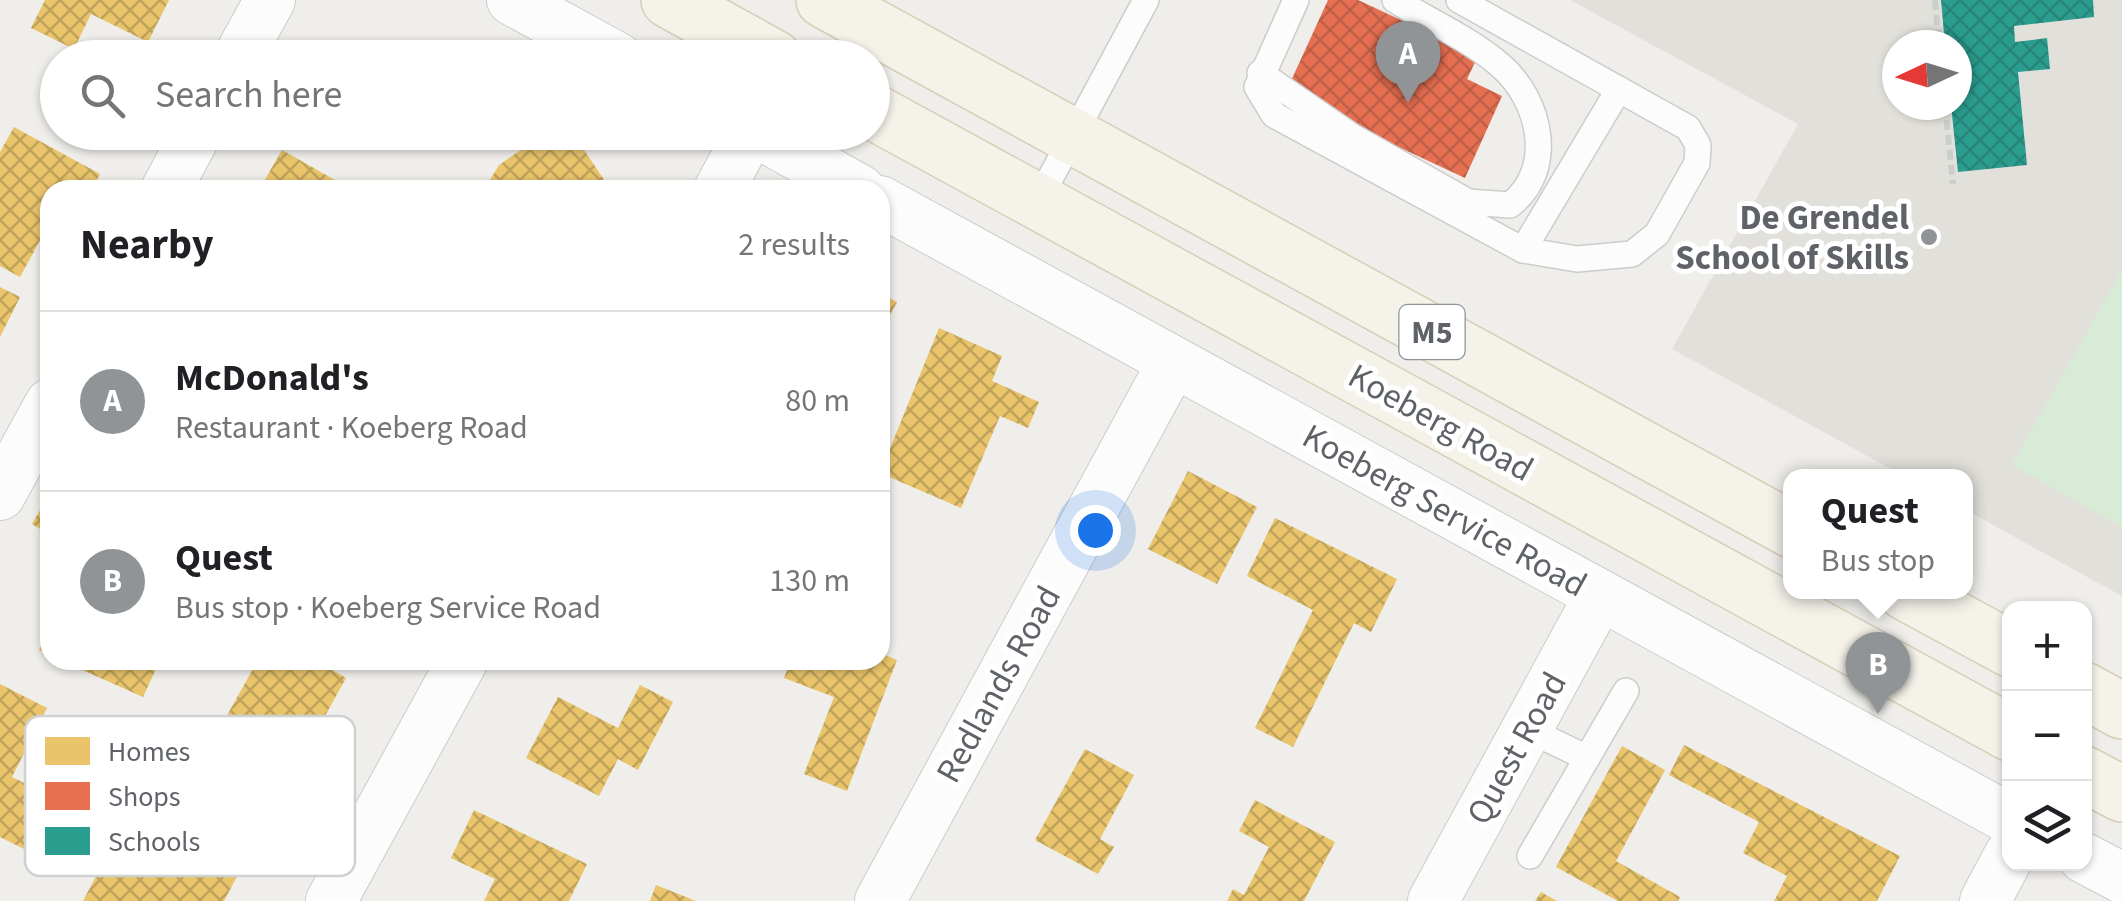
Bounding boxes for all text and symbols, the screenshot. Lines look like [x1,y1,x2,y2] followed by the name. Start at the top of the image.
[1376,21,1440,103] pin: A
[1882,30,1972,120] north arrow
[40,40,890,150] search box
[75,68,130,123] icon: search
[155,68,342,122] text: Search here
[1675,193,1909,283] place label: De Grendel School of Skills
[80,215,214,275] text: Nearby
[738,222,850,268] text: 2 results
[1918,226,1940,248] marker: De Grendel School of Skills
[1400,305,1464,359] road number: M5
[175,351,369,405] text: McDonald's
[1339,351,1542,494] street label: Koeberg Road
[103,378,122,424] text: A
[785,378,850,424] text: 80 m
[175,405,528,451] text: Restaurant · Koeberg Road
[1293,412,1596,610] street label: Koeberg Service Road
[1783,469,1973,599] popup
[1821,484,1919,538] text: Quest
[1070,505,1121,556] your location
[175,531,273,585] text: Quest
[1821,538,1935,584] text: Bus stop
[103,558,122,604] text: B
[769,558,850,604] text: 130 m
[924,577,1074,792] street label: Redlands Road
[175,585,601,631] text: Bus stop · Koeberg Service Road
[2002,601,2092,871] map controls
[2002,601,2092,691] button: +
[1846,632,1910,714] pin: B
[1454,663,1579,834] street label: Quest Road
[2002,691,2092,781] button: −
[25,716,355,876] legend
[108,732,190,772] text: Homes
[108,777,181,817] text: Shops
[2002,781,2092,871] button: layers
[108,822,200,862] text: Schools

